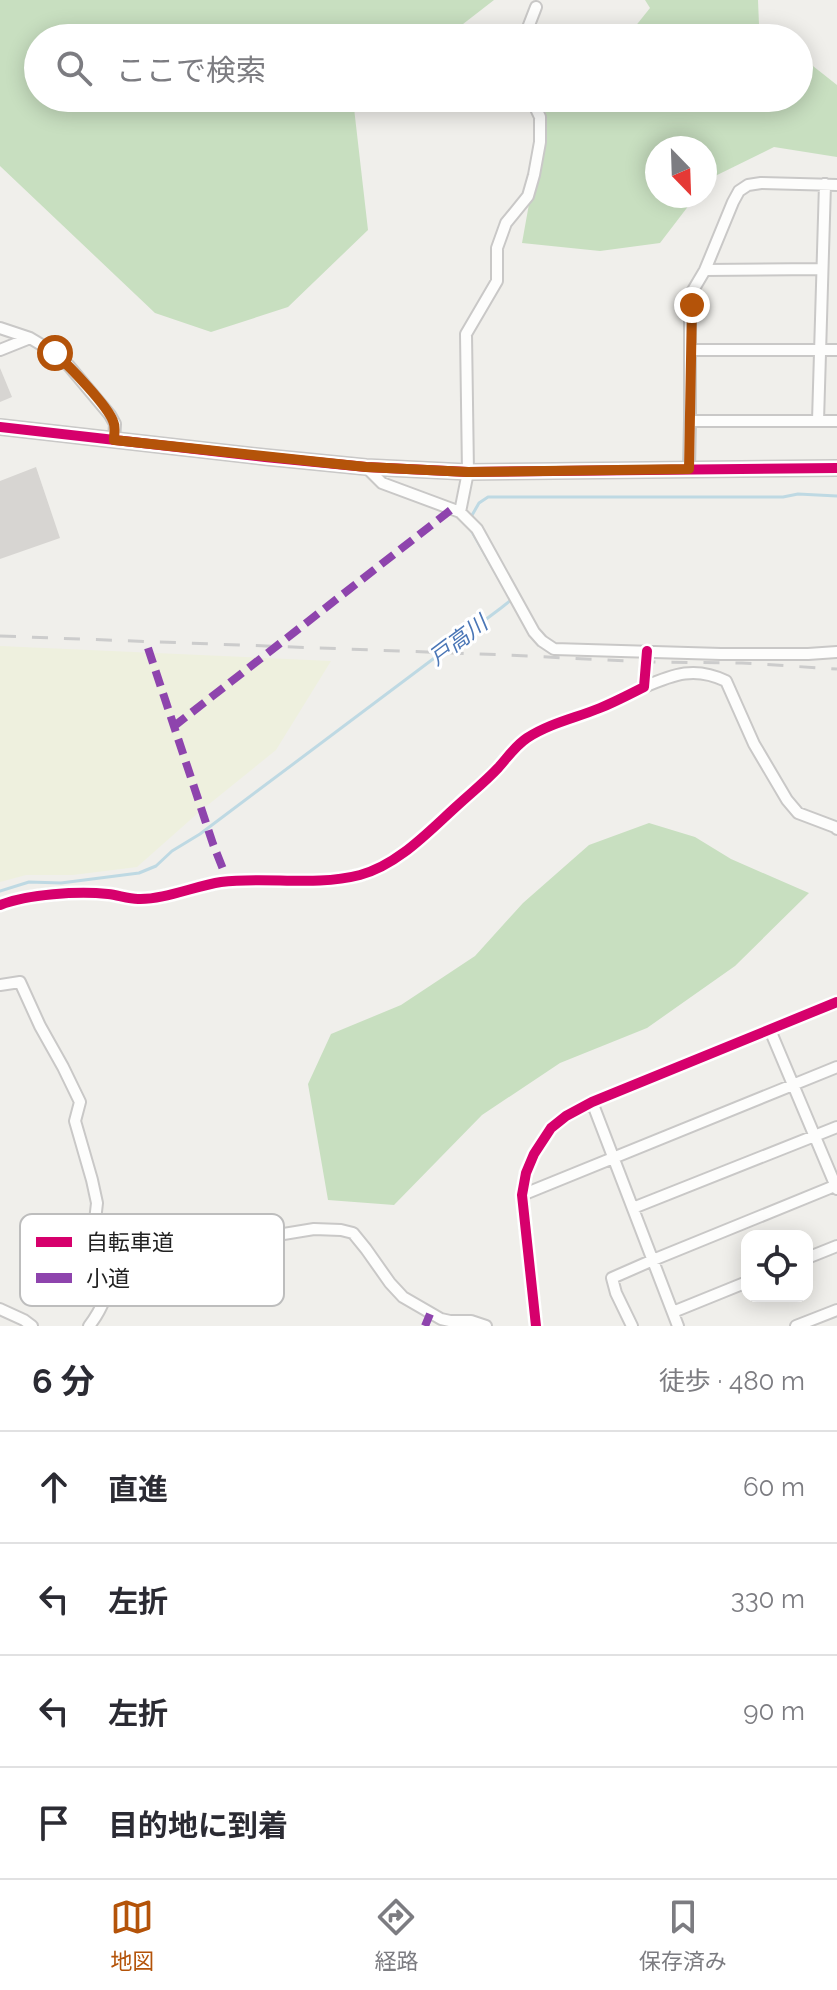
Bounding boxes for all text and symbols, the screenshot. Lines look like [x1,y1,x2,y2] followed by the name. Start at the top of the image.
[24,24,813,112] search box
[52,46,96,90] icon: search
[116,53,266,88] text: ここで検索
[645,136,717,208] north arrow
[674,287,710,323] route end
[37,335,73,371] route start
[424,609,494,670] water label: 戸高川
[20,1214,284,1306] legend
[86,1229,174,1255] text: 自転車道
[741,1230,813,1302] map controls
[741,1230,813,1302] button: locate
[86,1265,130,1291] text: 小道
[32,1361,95,1401] text: 6 分
[659,1366,805,1396] text: 徒歩 · 480 m
[32,1465,76,1509] icon: ahead
[108,1472,168,1507] text: 直進
[743,1472,805,1502] text: 60 m
[32,1577,76,1621] icon: left
[108,1584,168,1619] text: 左折
[731,1584,805,1614] text: 330 m
[32,1689,76,1733] icon: left
[108,1696,168,1731] text: 左折
[743,1696,805,1726] text: 90 m
[32,1801,76,1845] icon: arrive
[108,1808,288,1843] text: 目的地に到着
[110,1895,154,1975] tab: 地図
[374,1895,419,1975] tab: 経路
[639,1895,727,1975] tab: 保存済み

